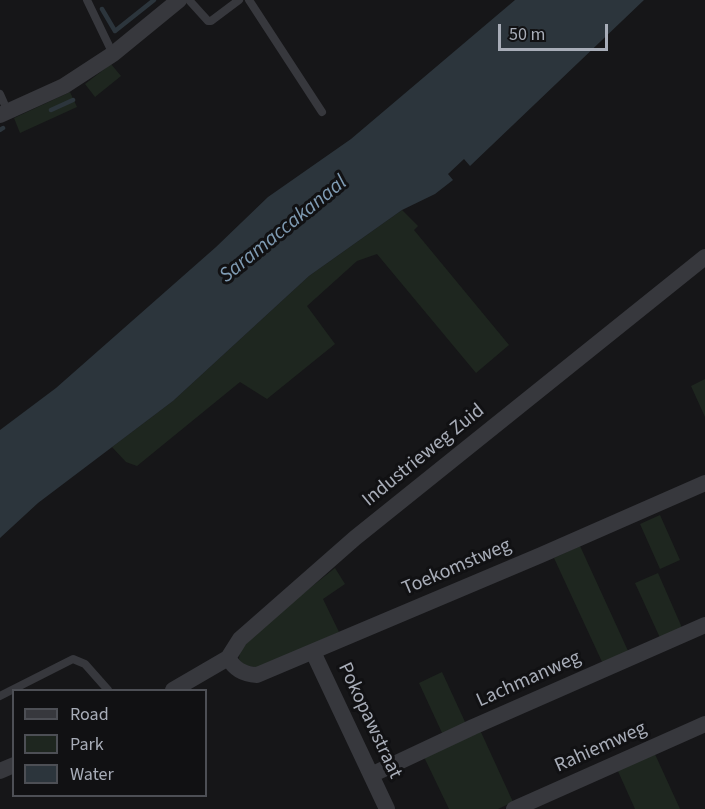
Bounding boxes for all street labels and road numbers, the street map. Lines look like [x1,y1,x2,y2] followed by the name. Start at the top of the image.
[358,399,490,513] street label: Industrieweg Zuid
[399,534,515,602] street label: Toekomstweg
[473,646,585,714] street label: Lachmanweg
[332,659,406,783] street label: Pokopawstraat
[551,717,651,779] street label: Rahiemweg

